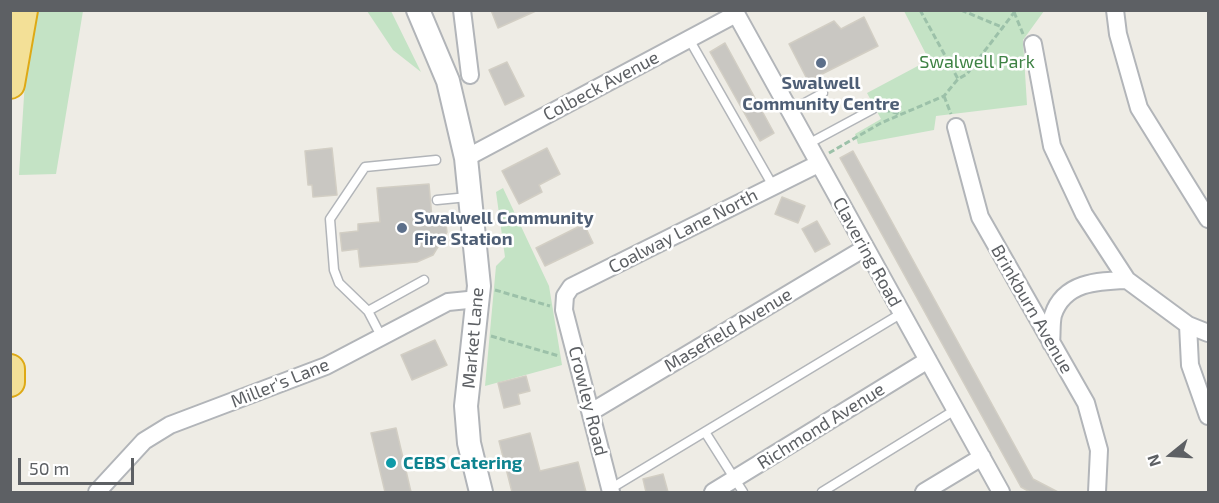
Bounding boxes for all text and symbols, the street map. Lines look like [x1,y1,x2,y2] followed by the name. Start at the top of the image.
[539,46,663,126] street label: Colbeck Avenue
[919,51,1035,73] park label: Swalwell Park
[814,56,828,70] marker: Swalwell Community Centre
[742,72,900,115] place label: Swalwell Community Centre
[605,184,761,278] street label: Coalway Lane North
[828,193,906,311] street label: Clavering Road
[414,207,594,250] place label: Swalwell Community Fire Station
[395,221,409,235] marker: Swalwell Community Fire Station
[986,241,1078,377] street label: Brinkburn Avenue
[660,283,796,377] street label: Masefield Avenue
[458,286,488,390] street label: Market Lane
[564,344,612,458] street label: Crowley Road
[228,354,332,412] street label: Miller's Lane
[753,378,889,474] street label: Richmond Avenue
[1141,425,1201,485] north arrow
[21,446,136,484] scale bar
[403,452,522,474] place label: CEBS Catering
[1143,452,1164,469] text: N
[384,456,398,470] marker: CEBS Catering
[29,457,69,479] text: 50 m

